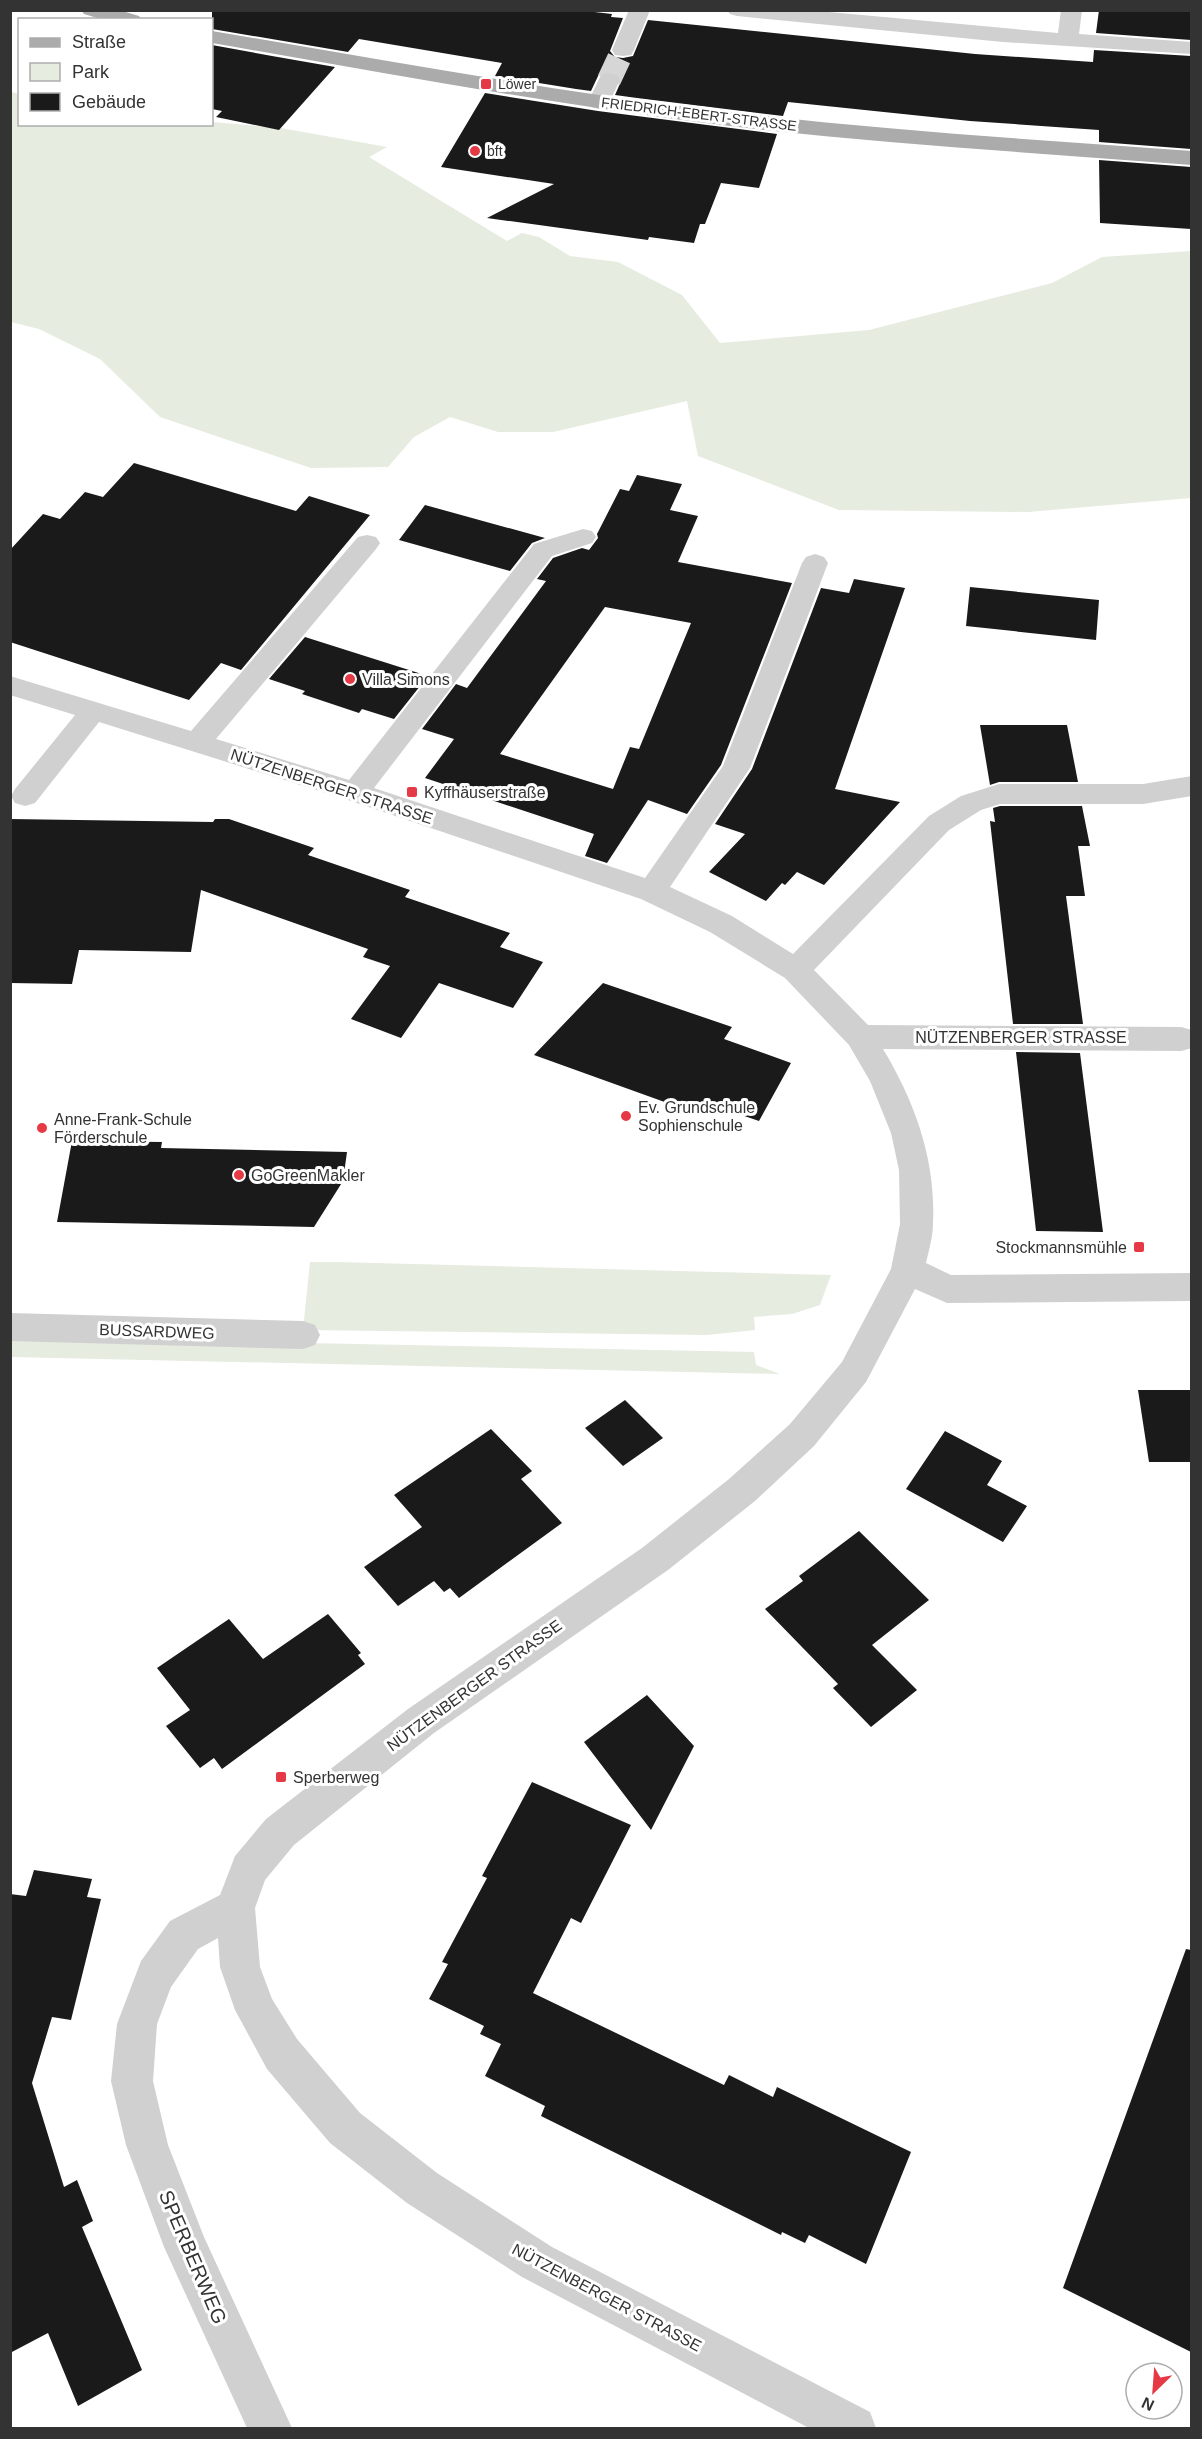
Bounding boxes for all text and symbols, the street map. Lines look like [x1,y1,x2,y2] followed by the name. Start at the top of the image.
[18,18,213,126] legend
[72,32,126,52] text: Straße
[72,62,110,82] text: Park
[498,76,536,92] place label: Löwer
[479,77,493,91] marker: Löwer
[72,92,146,112] text: Gebäude
[600,94,798,134] street label: FRIEDRICH-EBERT-STRASSE
[487,143,503,159] place label: bft
[468,144,482,158] marker: bft
[362,671,450,688] place label: Villa Simons
[343,672,357,686] marker: Villa Simons
[229,746,435,827] street label: NÜTZENBERGER STRASSE
[424,784,546,801] place label: Kyffhäuserstraße
[405,785,419,799] marker: Kyffhäuserstraße
[915,1029,1127,1046] street label: NÜTZENBERGER STRASSE
[638,1099,755,1134] place label: Ev. Grundschule Sophienschule
[619,1109,633,1123] marker: Ev. Grundschule Sophienschule
[54,1111,192,1146] place label: Anne-Frank-Schule Förderschule
[35,1121,49,1135] marker: Anne-Frank-Schule Förderschule
[251,1167,365,1184] place label: GoGreenMakler
[232,1168,246,1182] marker: GoGreenMakler
[995,1239,1127,1256] place label: Stockmannsmühle
[1132,1240,1146,1254] marker: Stockmannsmühle
[99,1321,215,1342] street label: BUSSARDWEG
[384,1616,565,1754] street label: NÜTZENBERGER STRASSE
[293,1769,379,1786] place label: Sperberweg
[274,1770,288,1784] marker: Sperberweg
[155,2187,231,2327] street label: SPERBERWEG
[509,2240,704,2355] street label: NÜTZENBERGER STRASSE
[1124,2361,1184,2421] north arrow
[1139,2394,1157,2414] text: N

